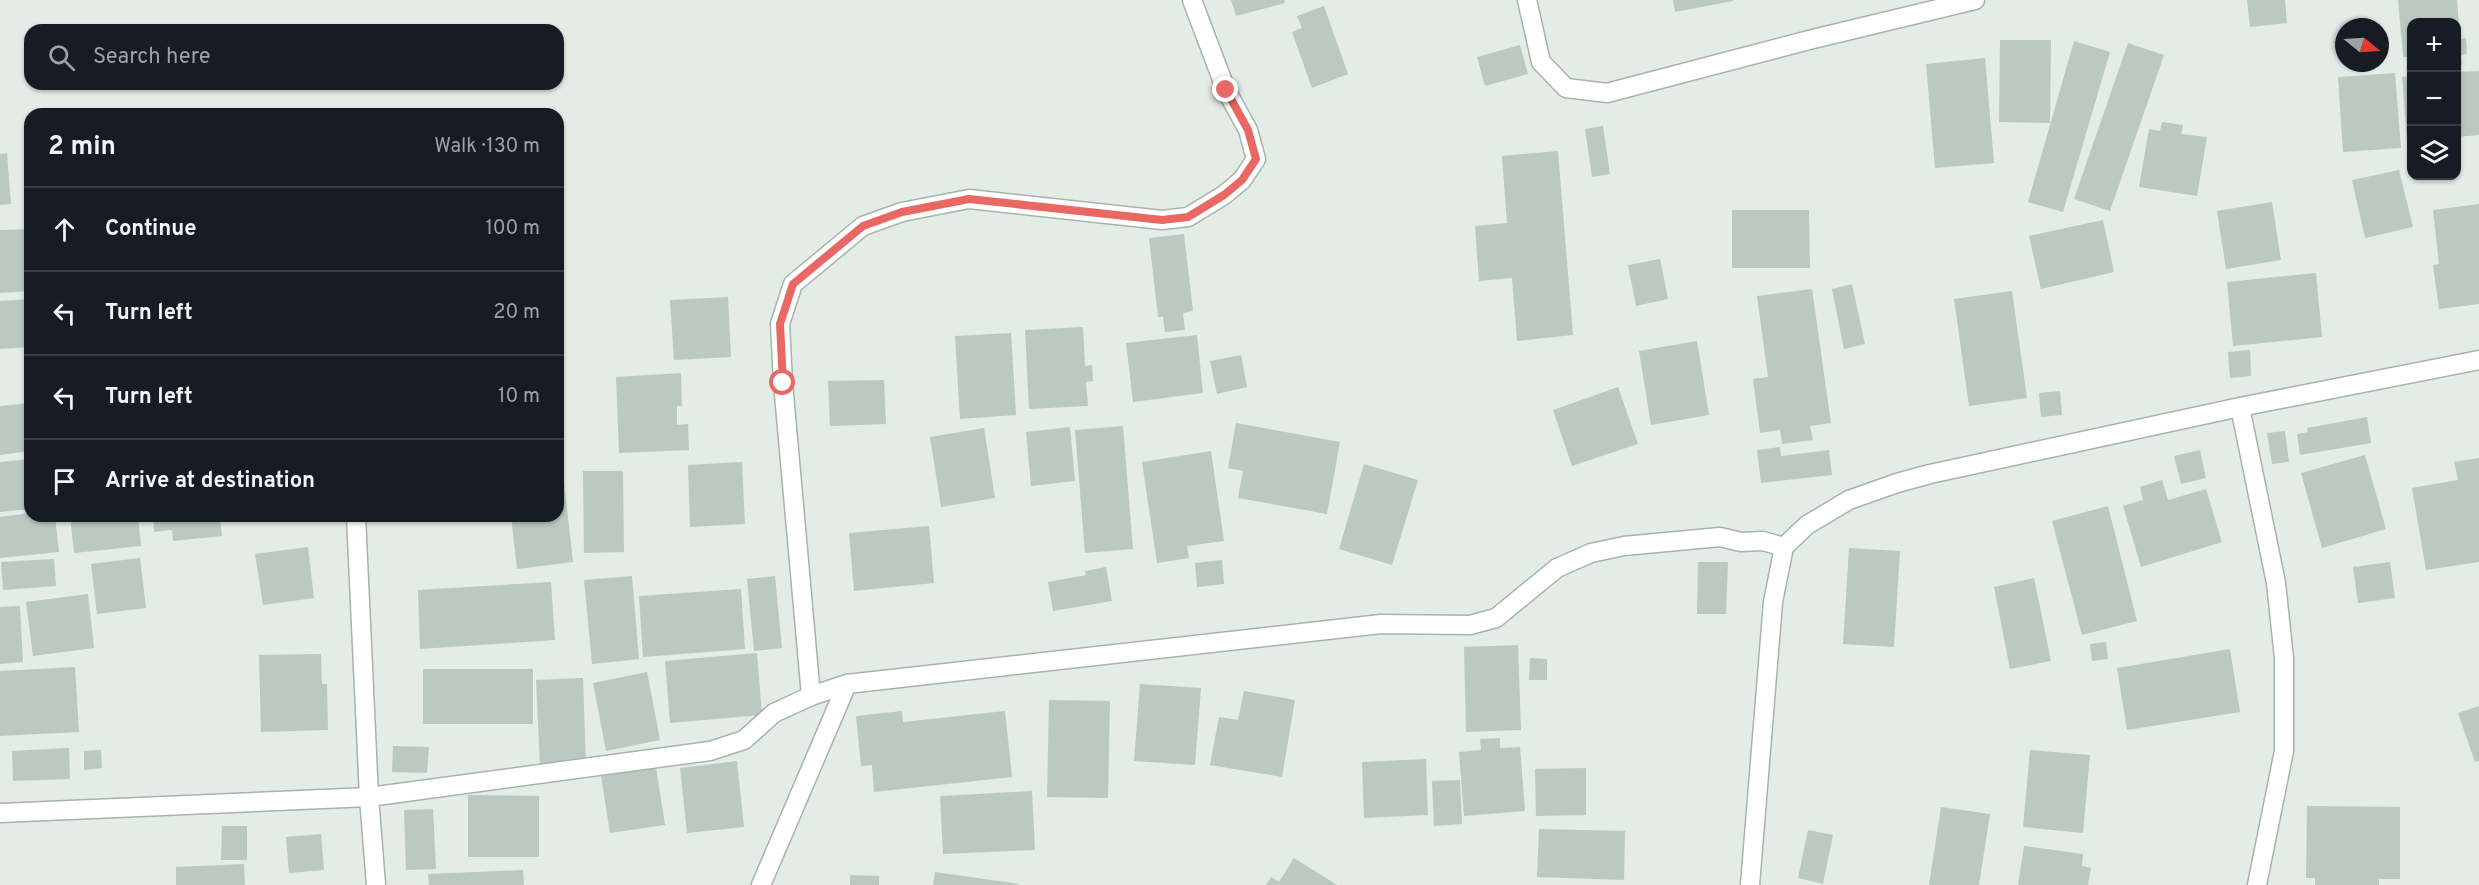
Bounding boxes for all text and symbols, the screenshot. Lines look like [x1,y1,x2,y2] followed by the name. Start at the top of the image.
[2335,18,2389,72] north arrow
[2407,18,2461,180] map controls
[2407,18,2461,72] button: +
[24,24,564,90] search box
[45,41,78,74] icon: search
[93,44,211,71] text: Search here
[2407,72,2461,126] button: −
[1212,76,1238,102] route end
[2407,126,2461,180] button: layers
[48,131,116,164] text: 2 min
[434,134,540,160] text: Walk · 130 m
[48,213,81,246] icon: ahead
[105,216,196,243] text: Continue
[485,216,540,242] text: 100 m
[48,297,81,330] icon: left
[105,300,193,327] text: Turn left
[493,300,540,326] text: 20 m
[769,369,795,395] route start
[48,381,81,414] icon: left
[105,384,193,411] text: Turn left
[498,384,540,410] text: 10 m
[48,465,81,498] icon: arrive
[105,468,315,495] text: Arrive at destination

